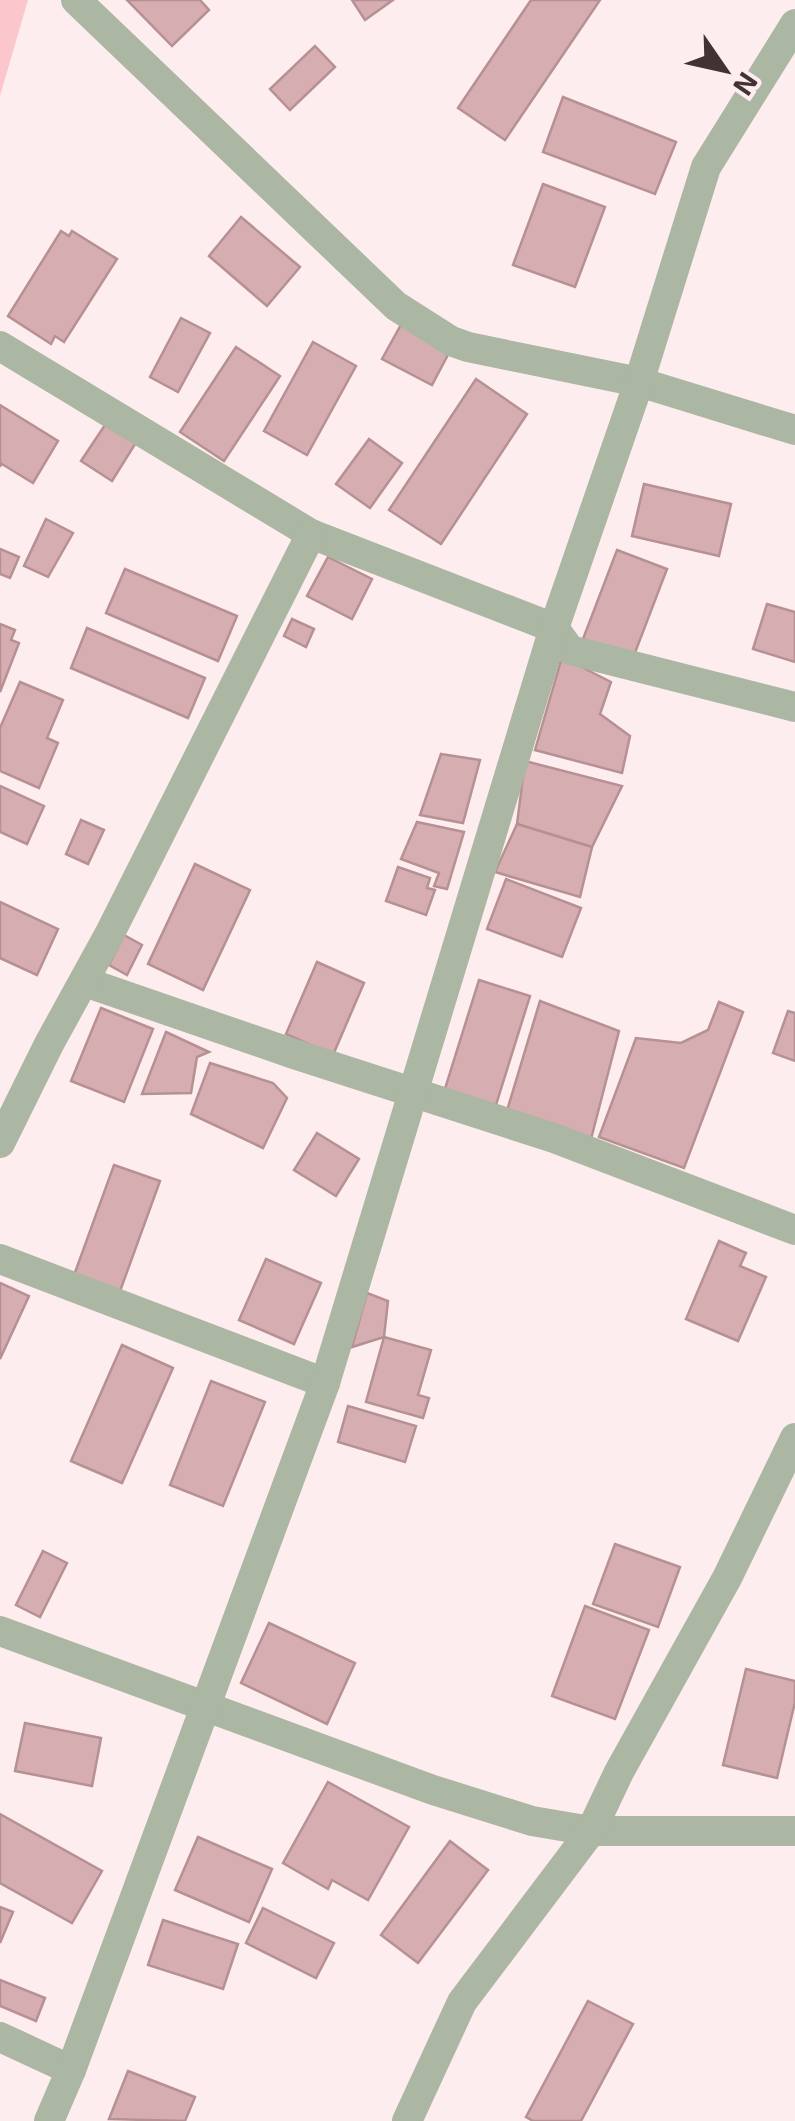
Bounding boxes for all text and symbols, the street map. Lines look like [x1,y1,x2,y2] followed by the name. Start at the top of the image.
[675,20,775,120] north arrow
[727,67,766,102] text: N

